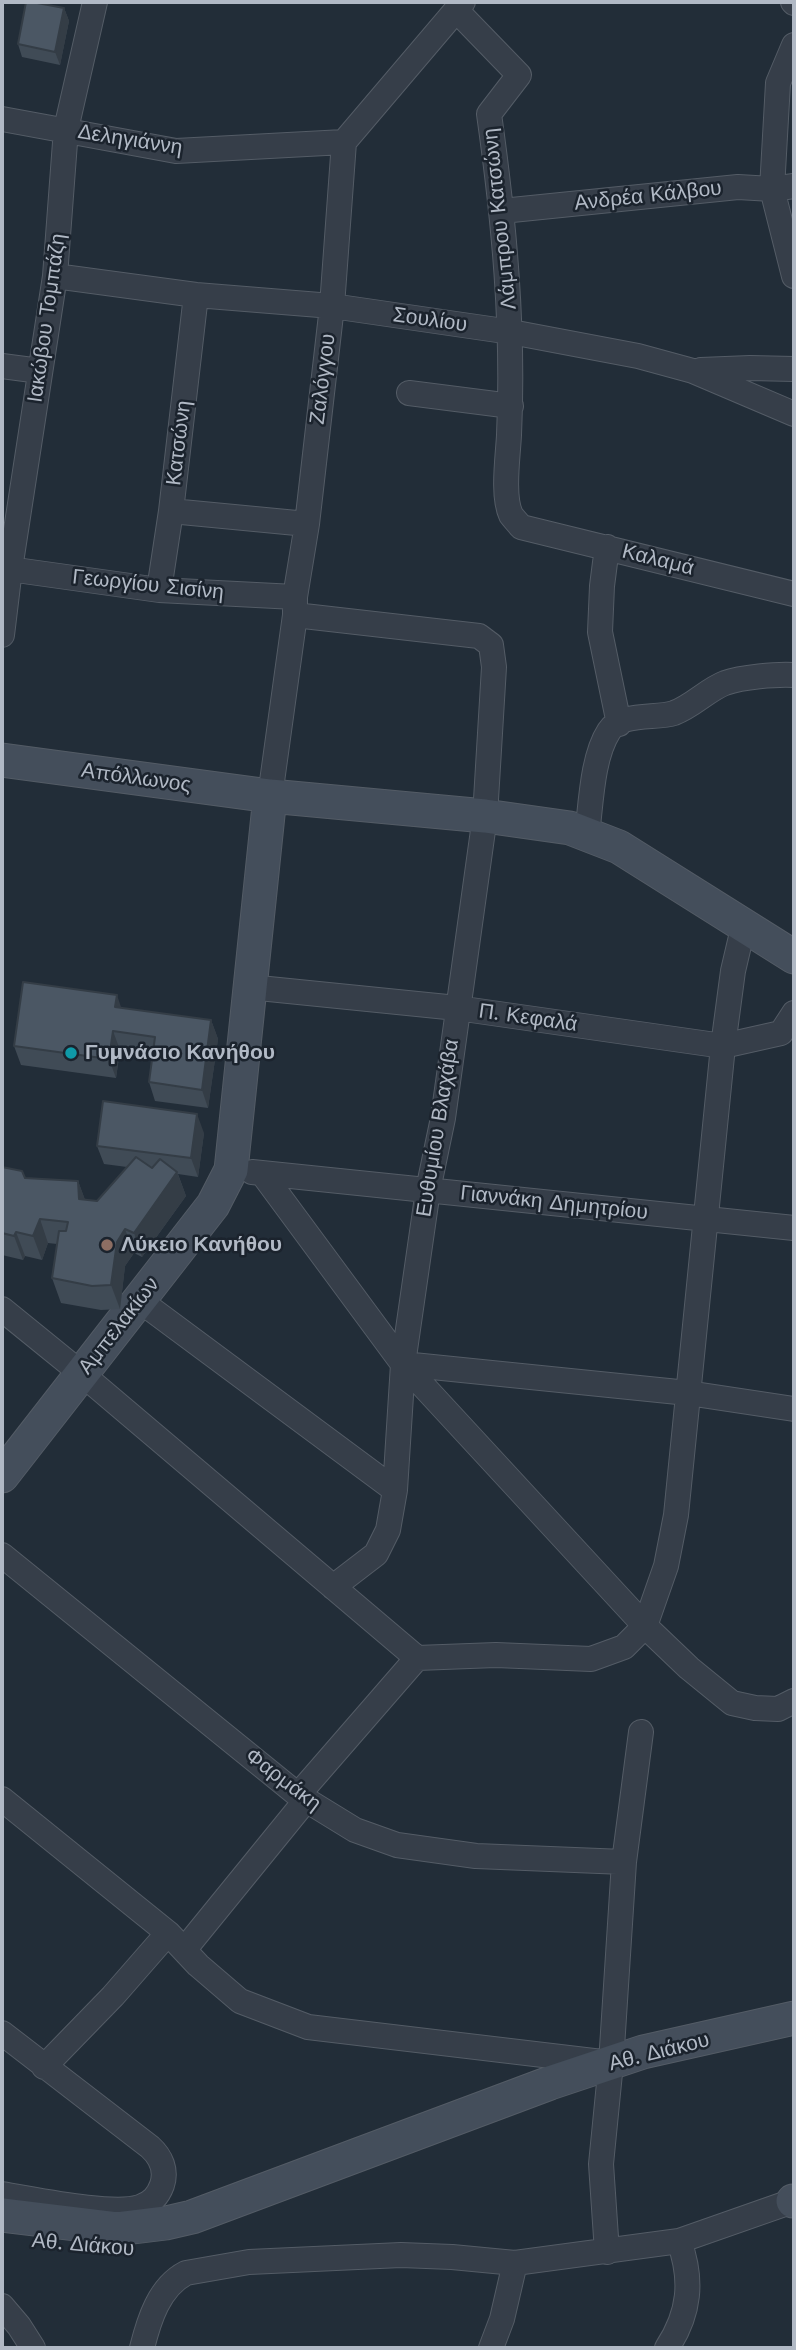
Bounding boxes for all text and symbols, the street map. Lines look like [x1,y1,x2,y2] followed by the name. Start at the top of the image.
[76,119,184,161] street label: Δεληγιάννη
[478,127,522,311] street label: Λάμπρου Κατσώνη
[573,176,723,216] street label: Ανδρέα Κάλβου
[23,232,71,404] street label: Ιακώβου Τομπάζη
[391,302,469,338] street label: Σουλίου
[305,332,341,426] street label: Ζαλόγγου
[161,399,197,487] street label: Κατσώνη
[619,539,697,581] street label: Καλαμά
[71,565,225,605] street label: Γεωργίου Σισίνη
[80,758,192,798] street label: Απόλλωνος
[477,999,579,1037] street label: Π. Κεφαλά
[411,1037,465,1219] street label: Ευθυμίου Βλαχάβα
[85,1040,275,1066] place label: Γυμνάσιο Κανήθου
[63,1045,79,1061] marker: Γυμνάσιο Κανήθου
[459,1181,649,1225] street label: Γιαννάκη Δημητρίου
[121,1232,282,1258] place label: Λύκειο Κανήθου
[99,1237,115,1253] marker: Λύκειο Κανήθου
[73,1272,165,1380] street label: Αμπελακίων
[240,1743,326,1817] street label: Φαρμάκη
[606,2027,712,2077] street label: Αθ. Διάκου
[31,2228,135,2262] street label: Αθ. Διάκου

